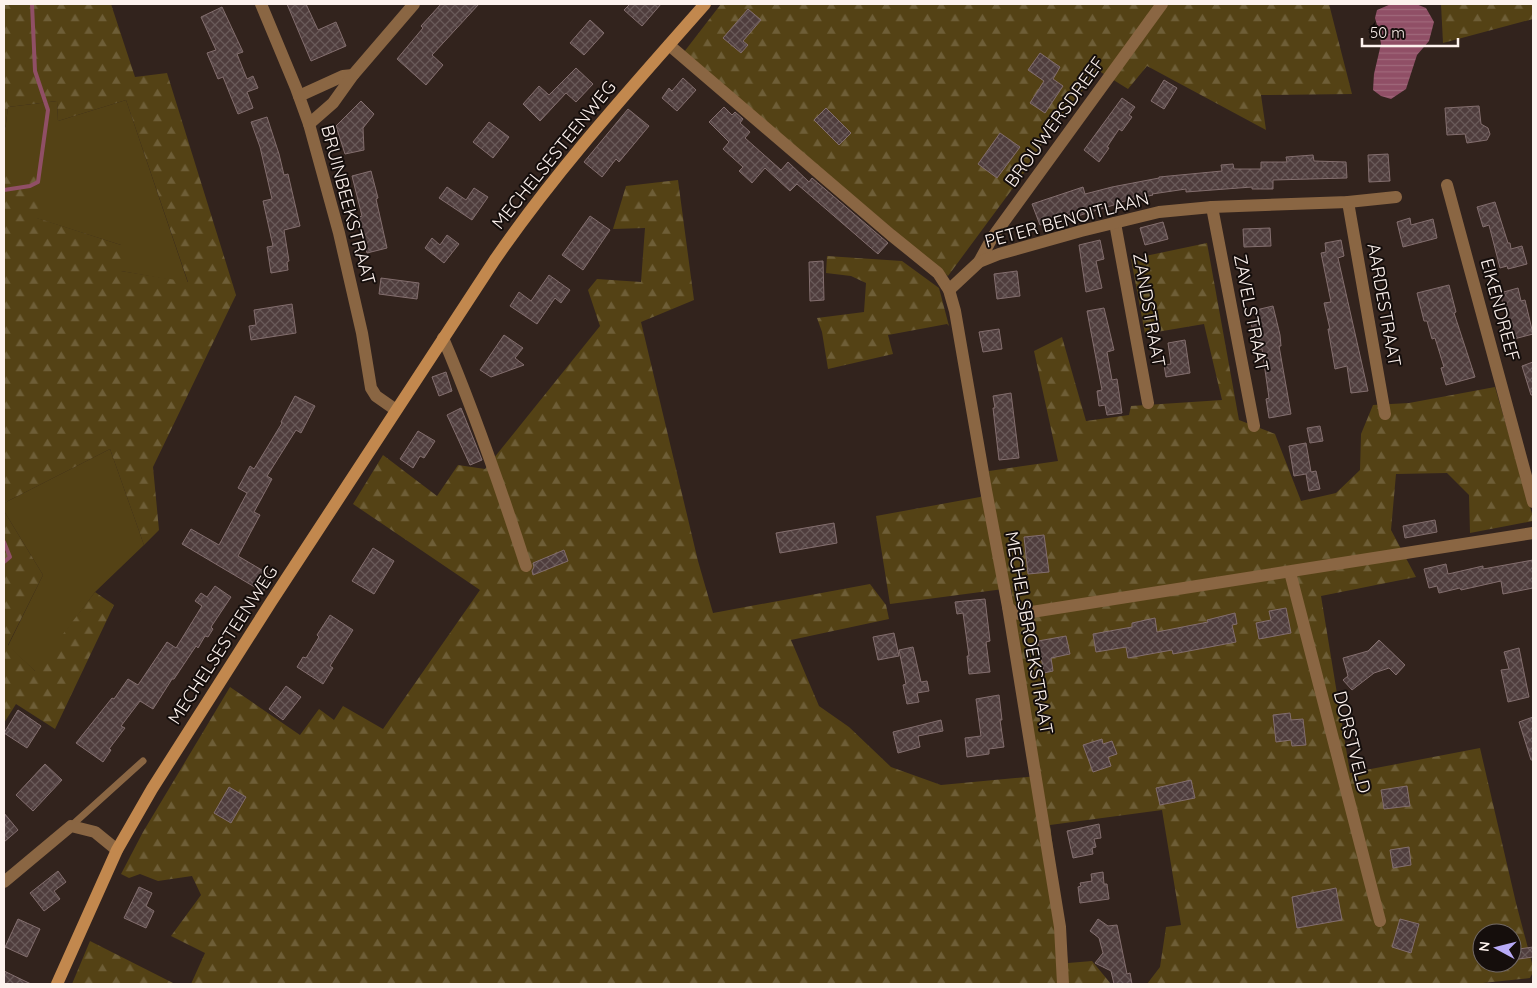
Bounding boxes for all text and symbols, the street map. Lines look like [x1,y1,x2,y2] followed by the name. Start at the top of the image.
[1362,15,1458,47] scale bar
[1370,23,1405,42] text: 50 m
[1000,52,1110,191] street label: BROUWERSDREEF
[487,76,621,234] street label: MECHELSESTEENWEG
[316,122,381,287] street label: BRUINBEEKSTRAAT
[982,187,1152,253] street label: PETER BENOITLAAN
[1362,241,1407,368] street label: AARDESTRAAT
[1128,251,1171,369] street label: ZANDSTRAAT
[1229,252,1274,374] street label: ZAVELSTRAAT
[1476,256,1525,364] street label: EIKENDREEF
[1000,530,1059,736] street label: MECHELSBROEKSTRAAT
[163,561,283,728] street label: MECHELSESTEENWEG
[1329,688,1376,795] street label: DORSTVELD
[1472,923,1522,973] north arrow
[1475,940,1494,953] text: N

